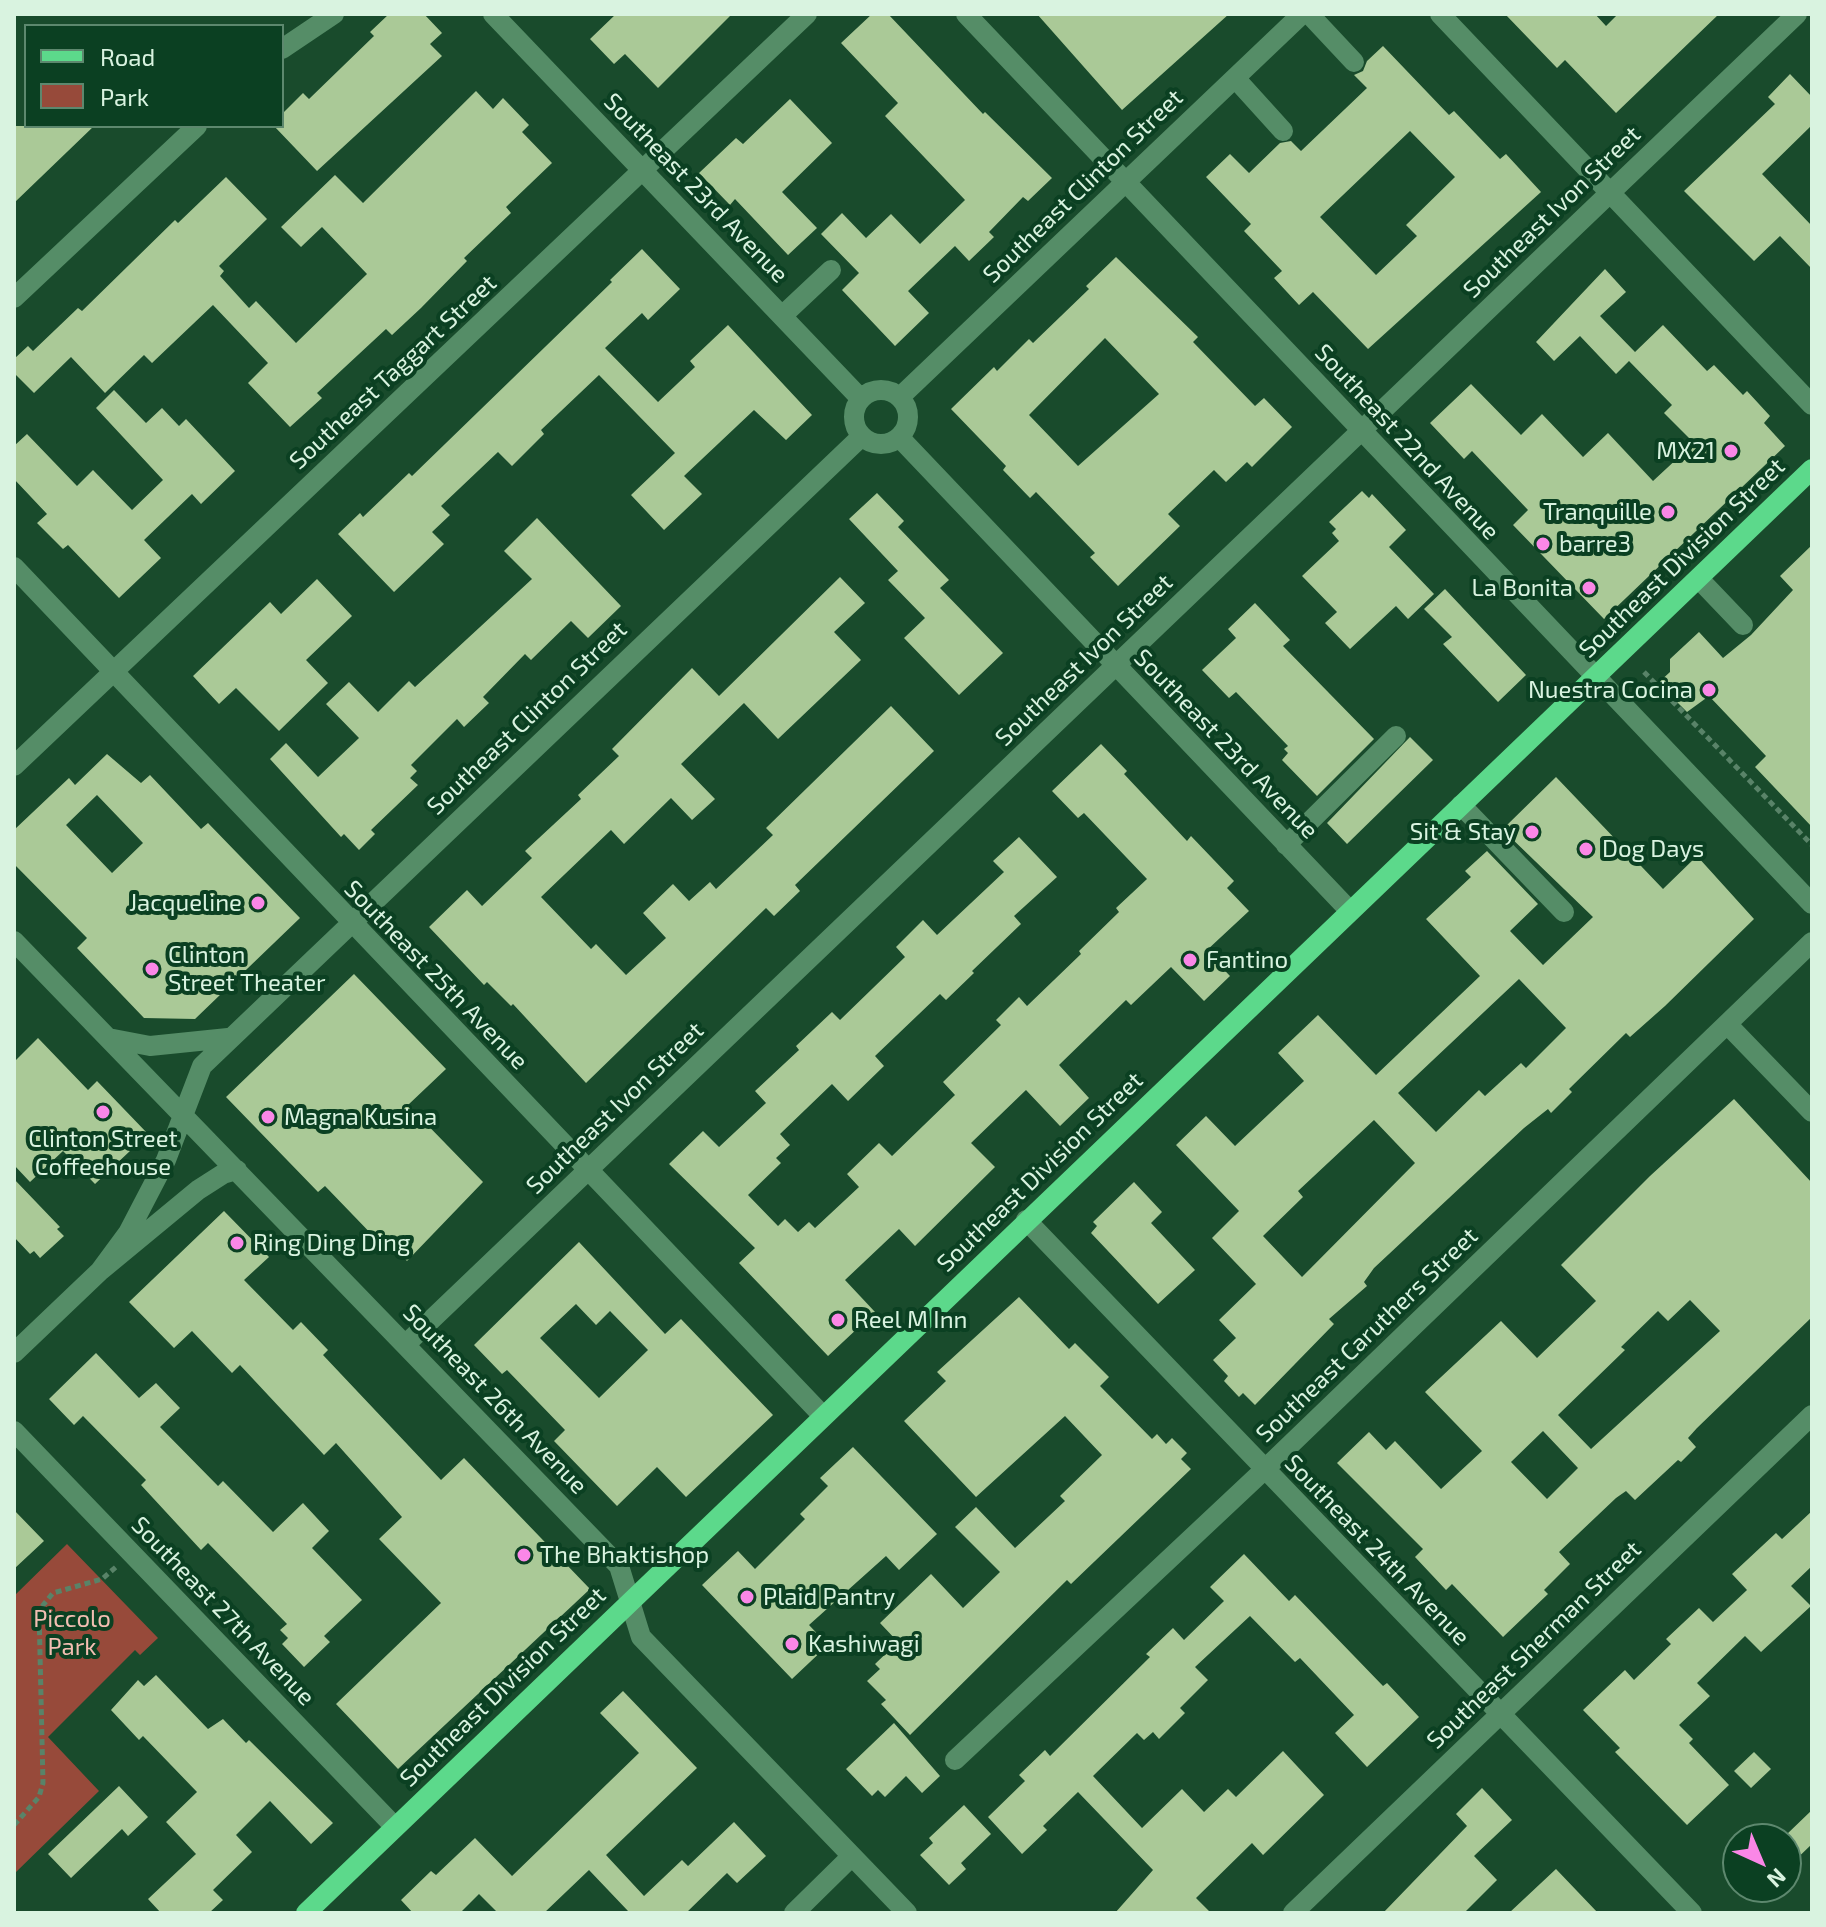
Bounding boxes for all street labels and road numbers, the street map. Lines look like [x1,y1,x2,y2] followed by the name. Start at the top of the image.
[977,83,1189,289] street label: Southeast Clinton Street
[598,87,794,289] street label: Southeast 23rd Avenue
[1457,120,1647,304] street label: Southeast Ivon Street
[284,269,502,475] street label: Southeast Taggart Street
[1309,338,1505,546] street label: Southeast 22nd Avenue
[1573,452,1791,664] street label: Southeast Division Street
[989,568,1179,752] street label: Southeast Ivon Street
[421,615,633,821] street label: Southeast Clinton Street
[1128,643,1324,845] street label: Southeast 23rd Avenue
[338,874,534,1076] street label: Southeast 25th Avenue
[520,1016,710,1200] street label: Southeast Ivon Street
[931,1066,1149,1278] street label: Southeast Division Street
[1250,1222,1484,1448] street label: Southeast Caruthers Street
[397,1298,593,1500] street label: Southeast 26th Avenue
[1279,1449,1475,1651] street label: Southeast 24th Avenue
[125,1511,321,1711] street label: Southeast 27th Avenue
[1421,1535,1647,1755] street label: Southeast Sherman Street
[394,1581,612,1793] street label: Southeast Division Street

